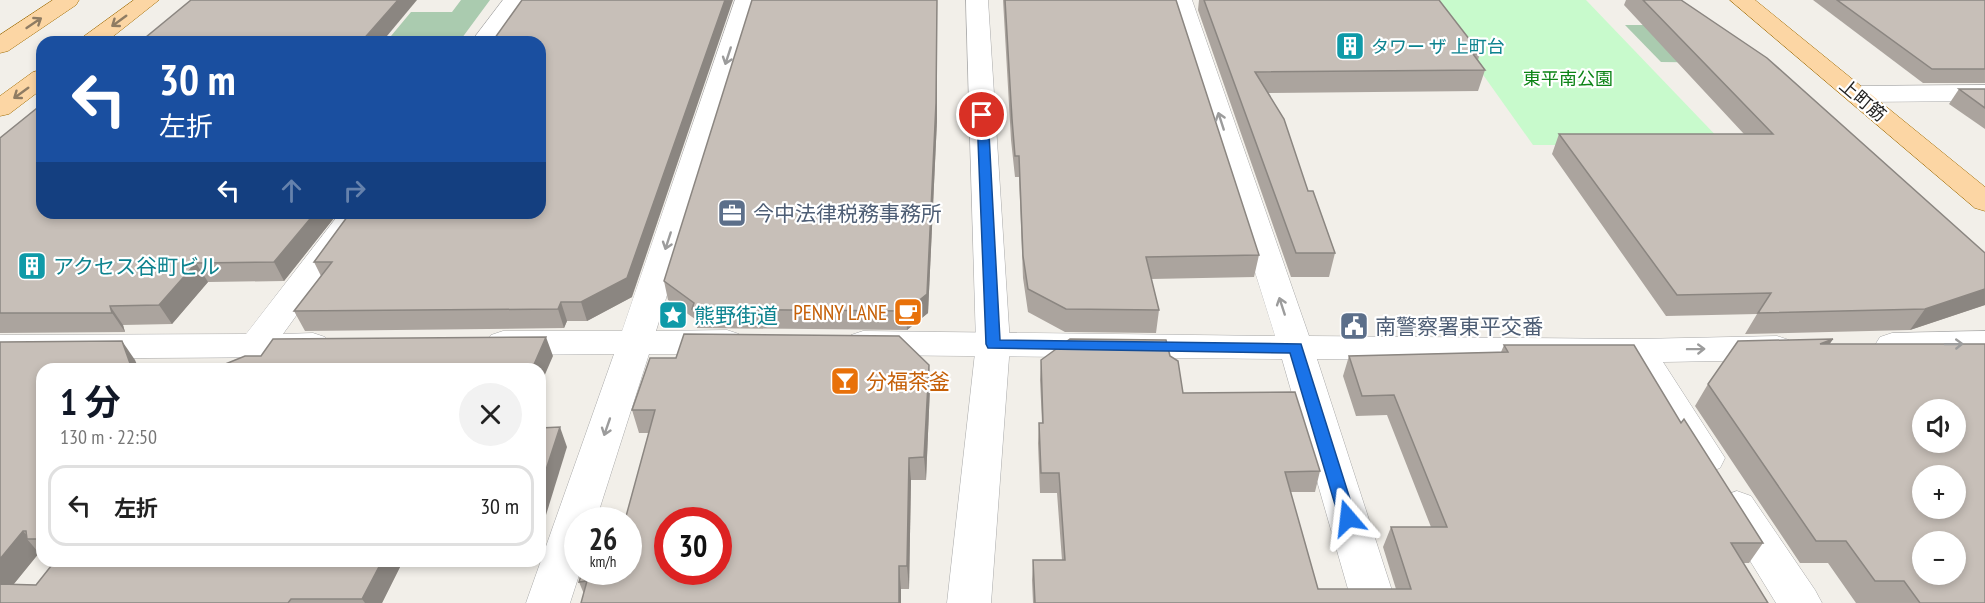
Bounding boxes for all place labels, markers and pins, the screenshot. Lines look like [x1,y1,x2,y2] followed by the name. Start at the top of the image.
[1334,30,1366,62] building icon: タワー ザ 上町台
[1371,35,1505,58] place label: タワー ザ 上町台
[956,89,1007,140] pin
[716,197,748,229] office icon: 今中法律税務事務所
[753,200,942,227] place label: 今中法律税務事務所
[16,250,48,282] building icon: アクセス谷町ビル
[53,253,220,280] place label: アクセス谷町ビル
[892,296,924,328] cafe icon: PENNY LANE
[657,299,689,331] place icon: 熊野街道
[793,299,887,326] place label: PENNY LANE
[694,302,778,329] place label: 熊野街道
[1338,310,1370,342] public building icon: 南警察署東平交番
[1375,313,1543,340] place label: 南警察署東平交番
[829,365,861,397] bar icon: 分福茶釜
[866,368,950,395] place label: 分福茶釜

